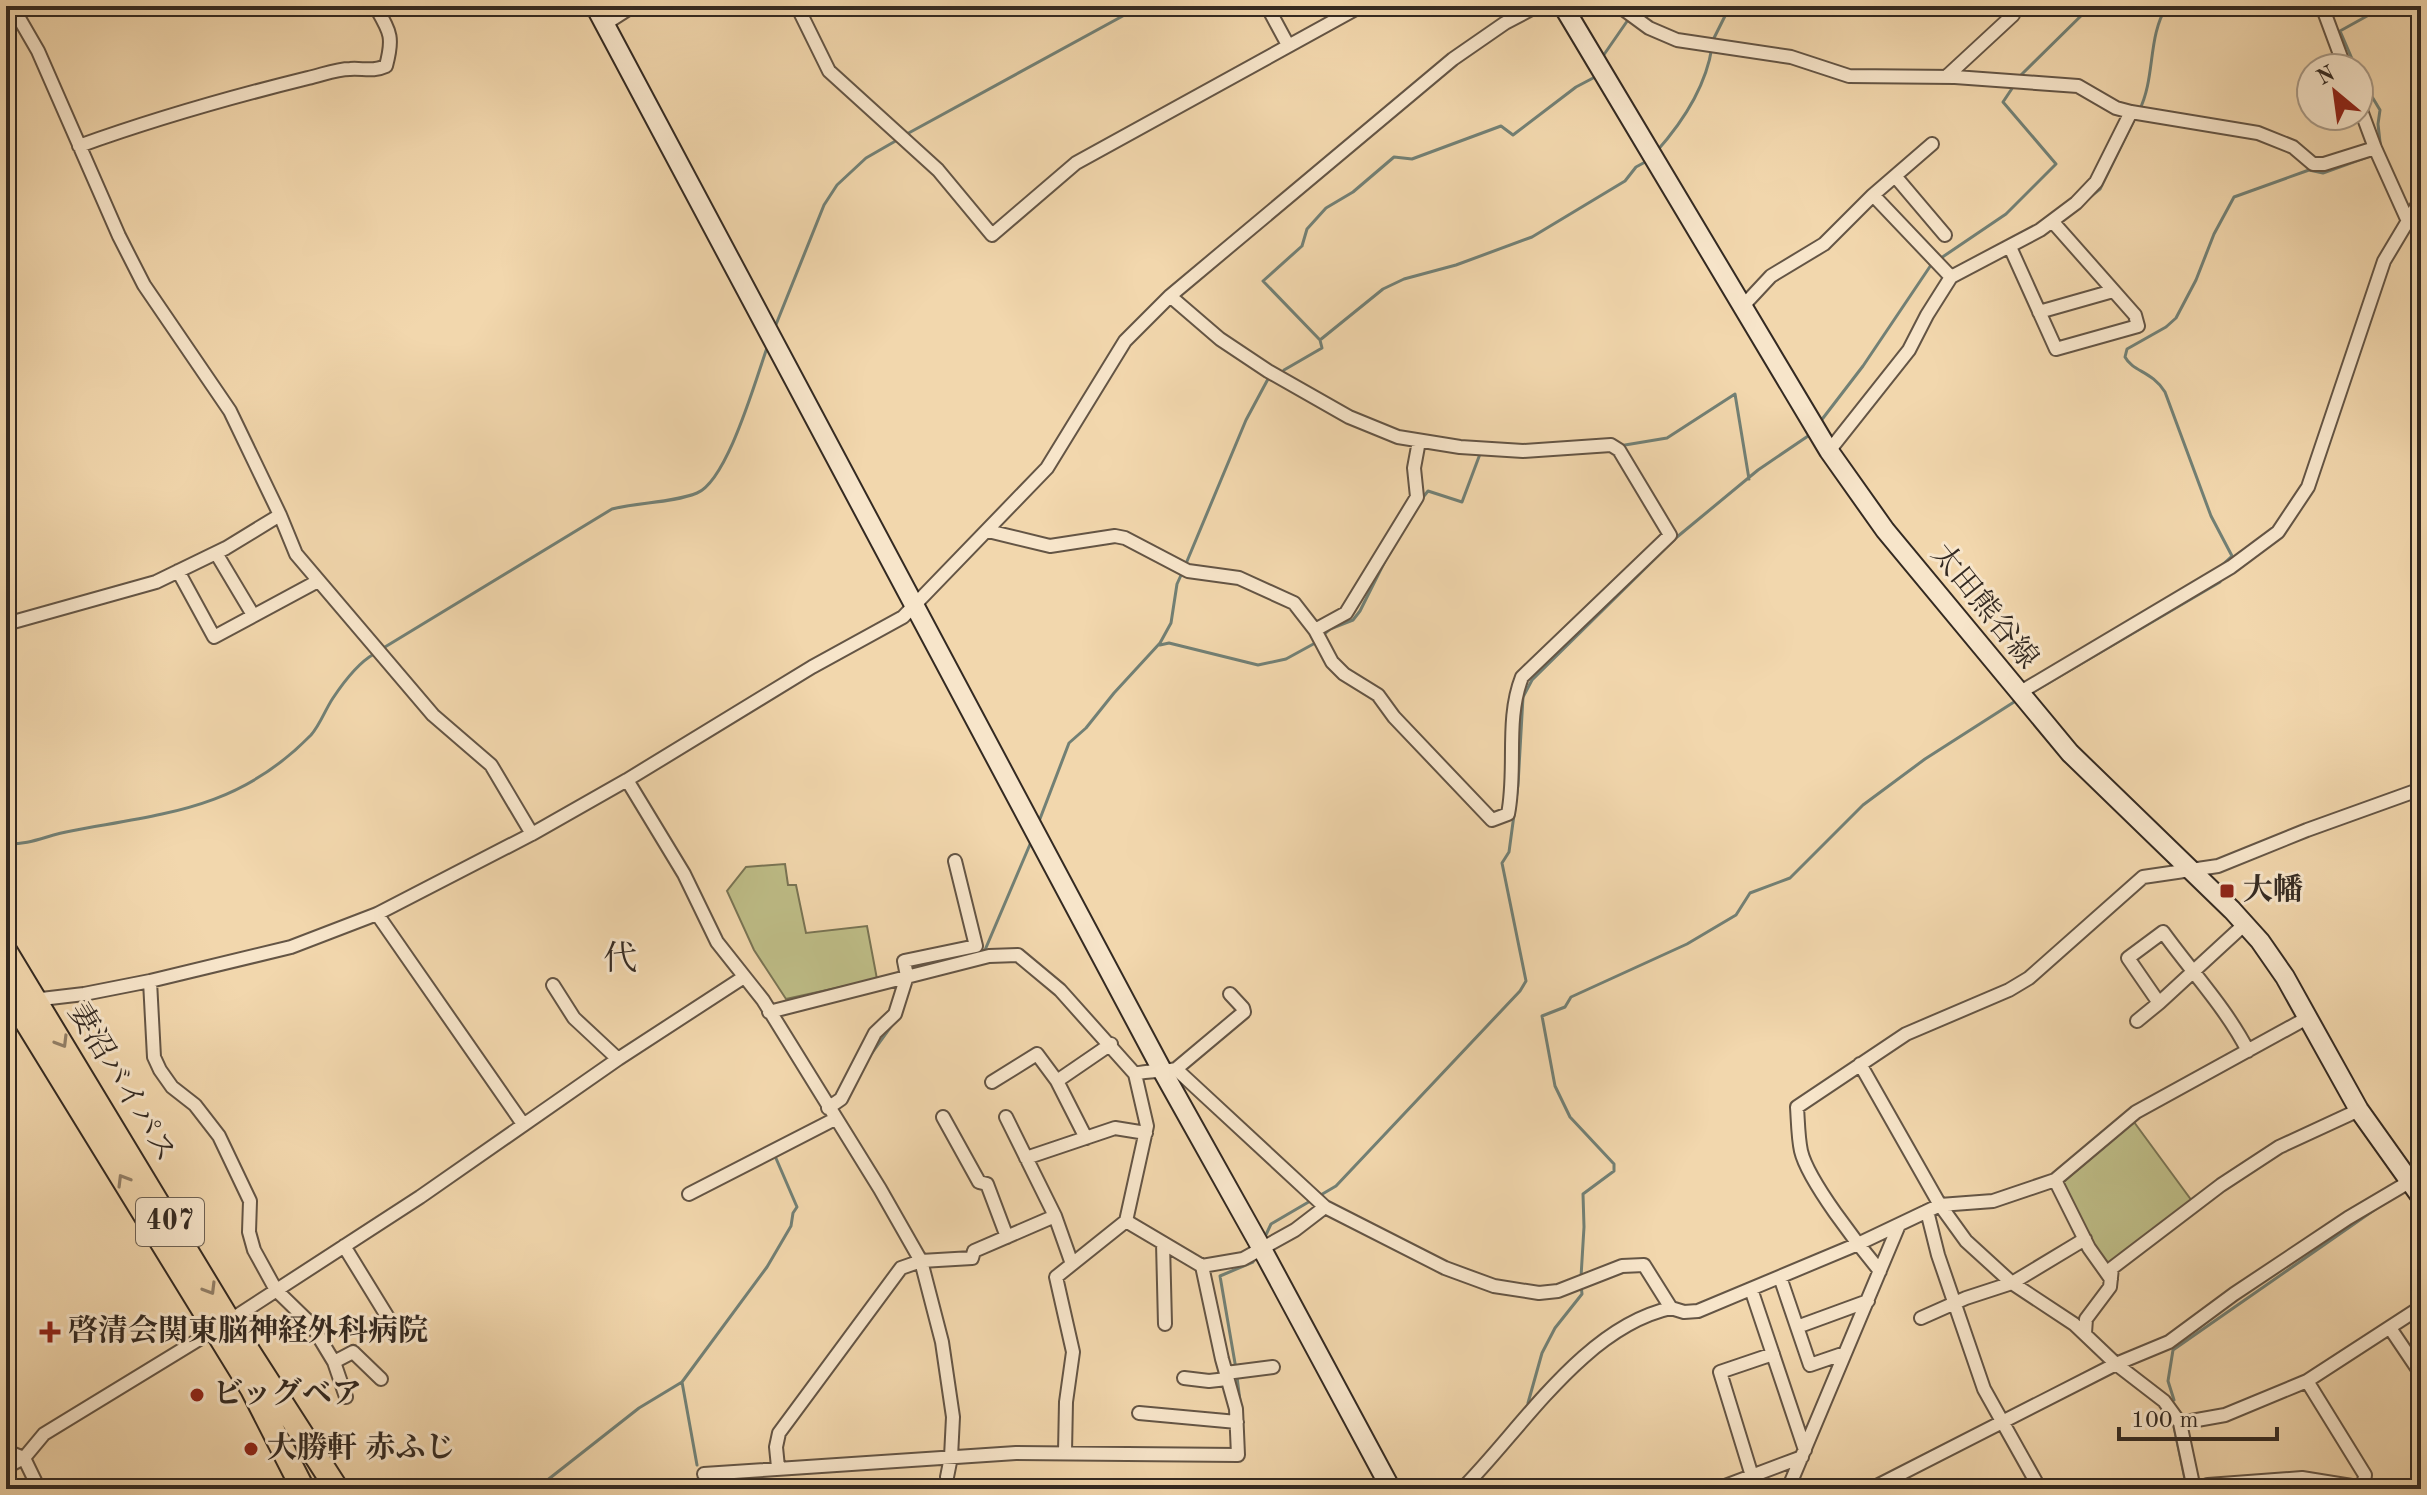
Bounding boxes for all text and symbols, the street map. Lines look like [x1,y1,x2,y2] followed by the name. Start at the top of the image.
[2295,52,2375,132] north arrow
[2314,62,2339,90] text: N
[1925,537,2045,675] street label: 太田熊谷線
[2243,873,2303,906] place label: 大幡
[2218,882,2236,900] marker: 大幡
[603,940,637,977] district label: 代
[62,997,182,1168] street label: 妻沼バイパス
[52,1033,68,1048] one-way arrow
[117,1174,132,1189] one-way arrow
[136,1198,204,1246] road number: 407
[200,1280,216,1295] one-way arrow
[68,1314,428,1347] place label: 啓清会関東脳神経外科病院
[39,1321,61,1343] marker: 啓清会関東脳神経外科病院
[213,1377,362,1410] place label: ビッグベア
[188,1386,206,1404] marker: ビッグベア
[2119,1391,2277,1441] scale bar
[2131,1409,2199,1433] text: 100 m
[267,1431,455,1464] place label: 大勝軒 赤ふじ
[242,1440,260,1458] marker: 大勝軒 赤ふじ

